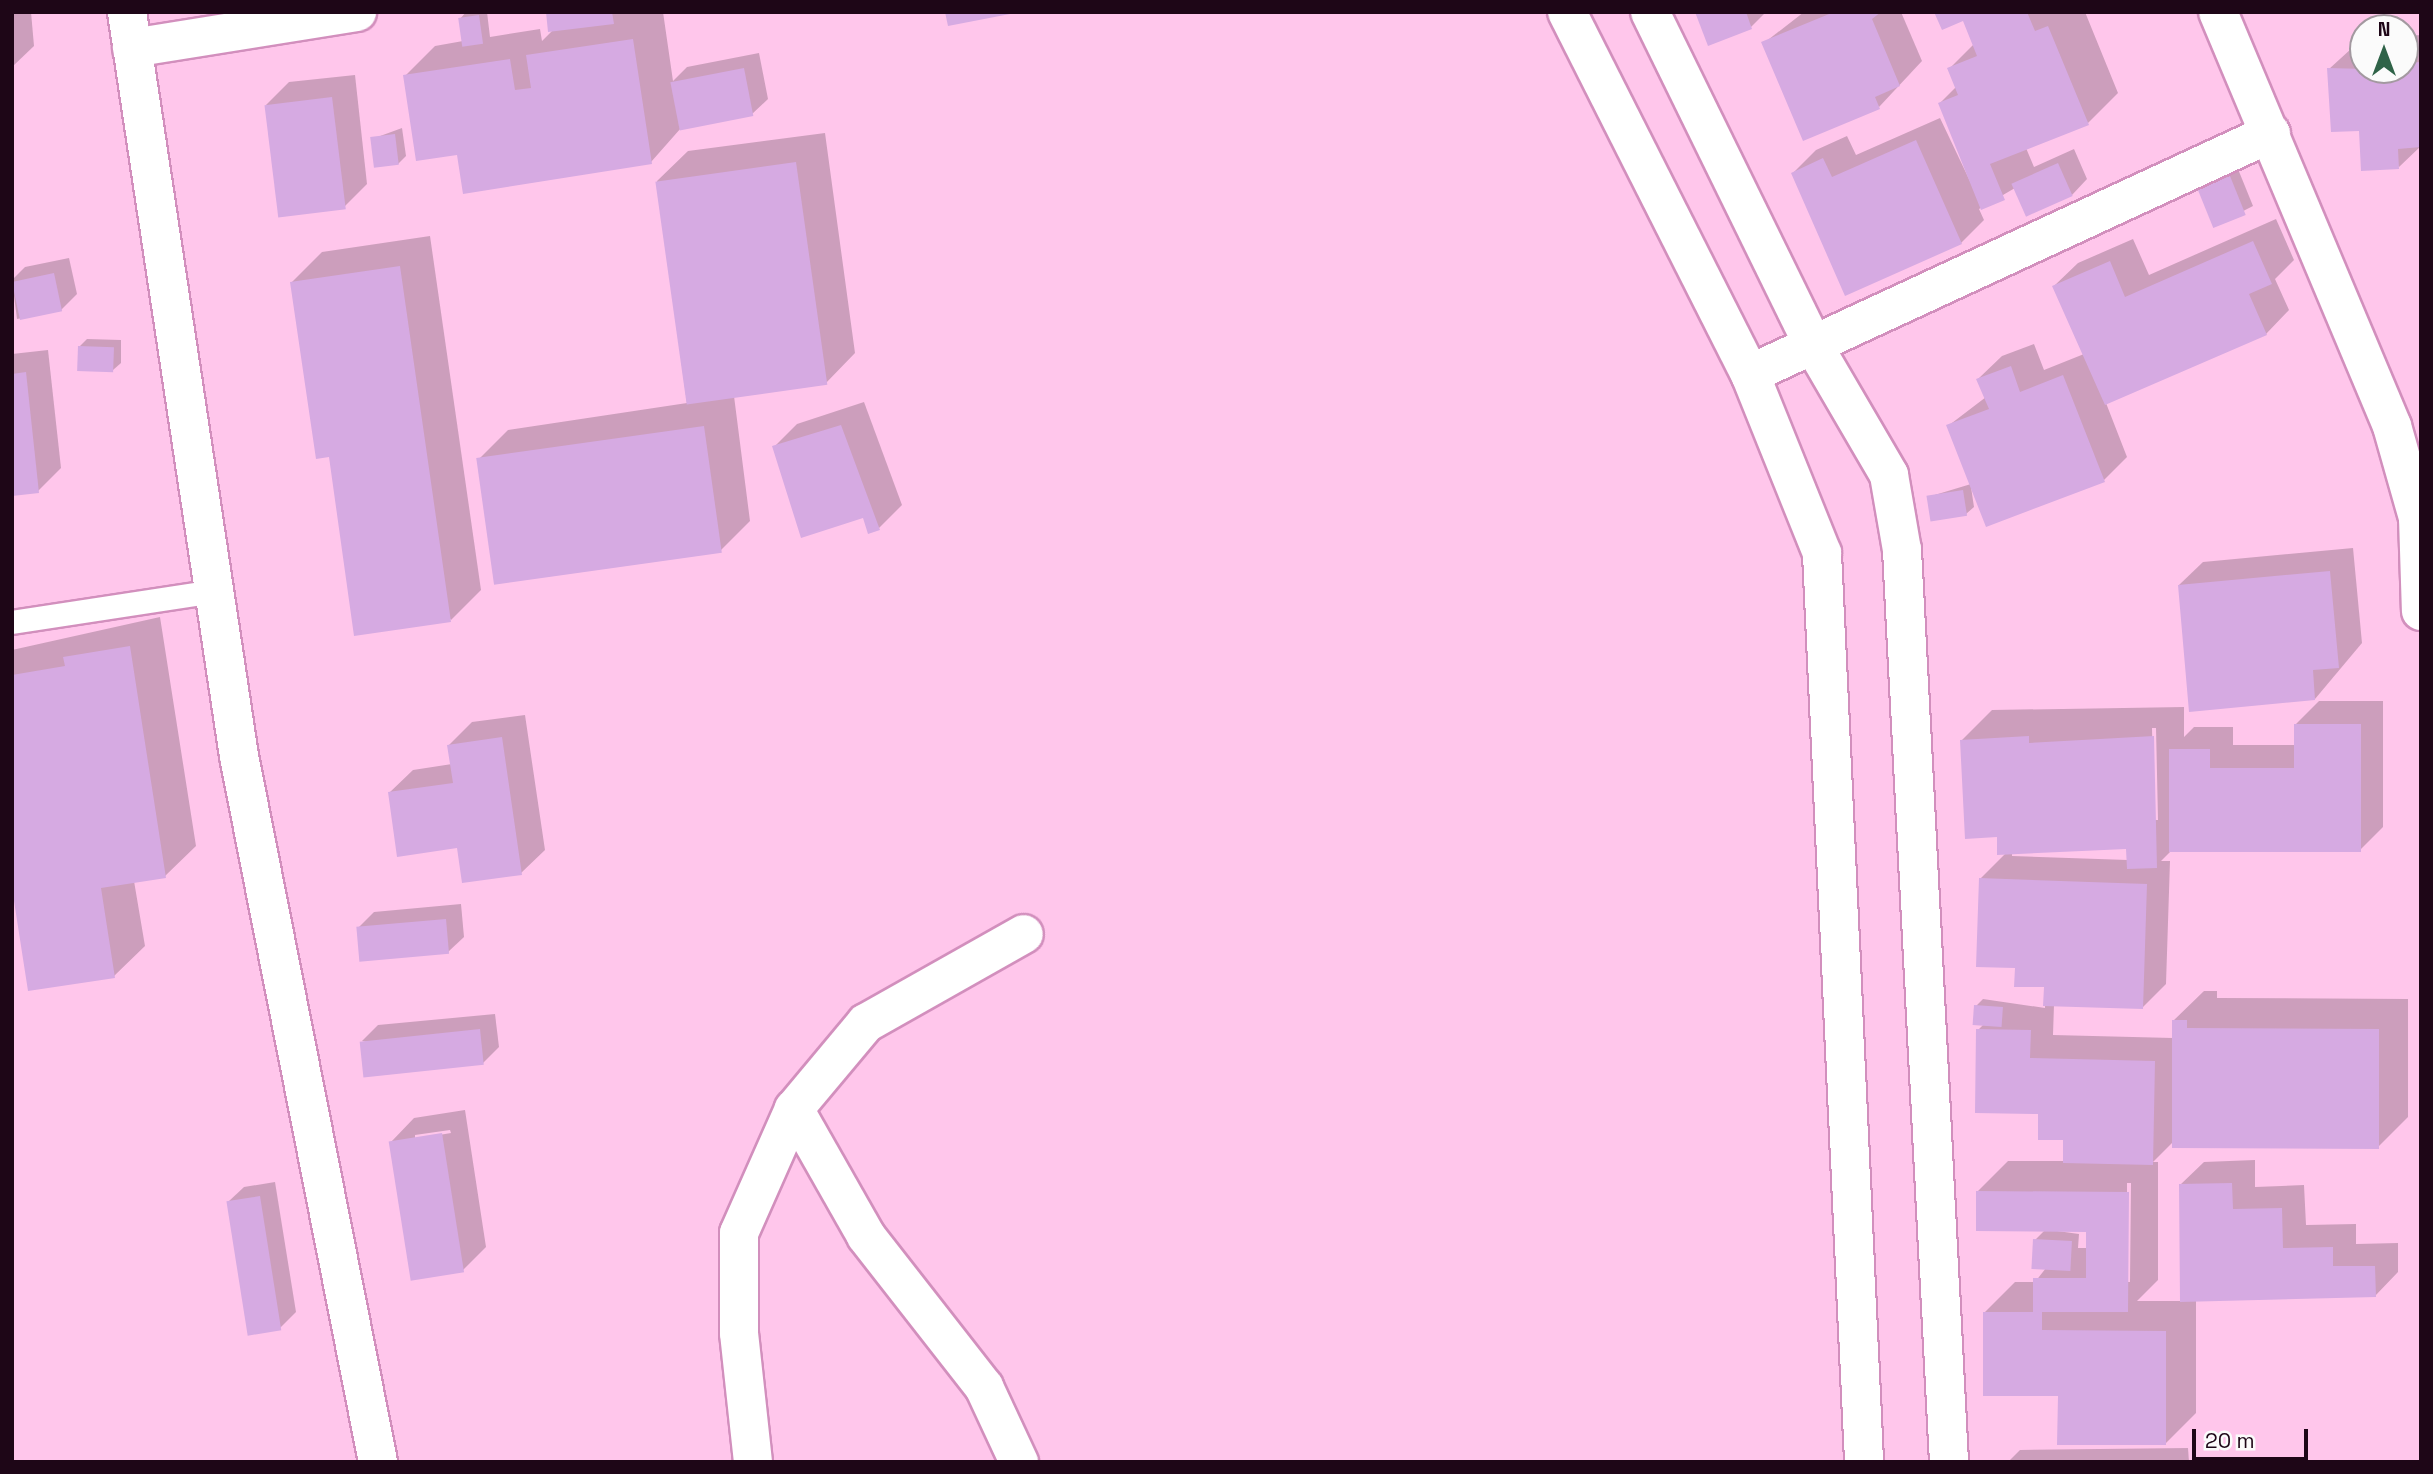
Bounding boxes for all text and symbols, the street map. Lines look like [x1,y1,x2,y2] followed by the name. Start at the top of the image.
[2349,14,2419,84] north arrow
[2378,17,2390,42] text: N
[2195,1414,2310,1458] scale bar
[2205,1427,2255,1454] text: 20 m

